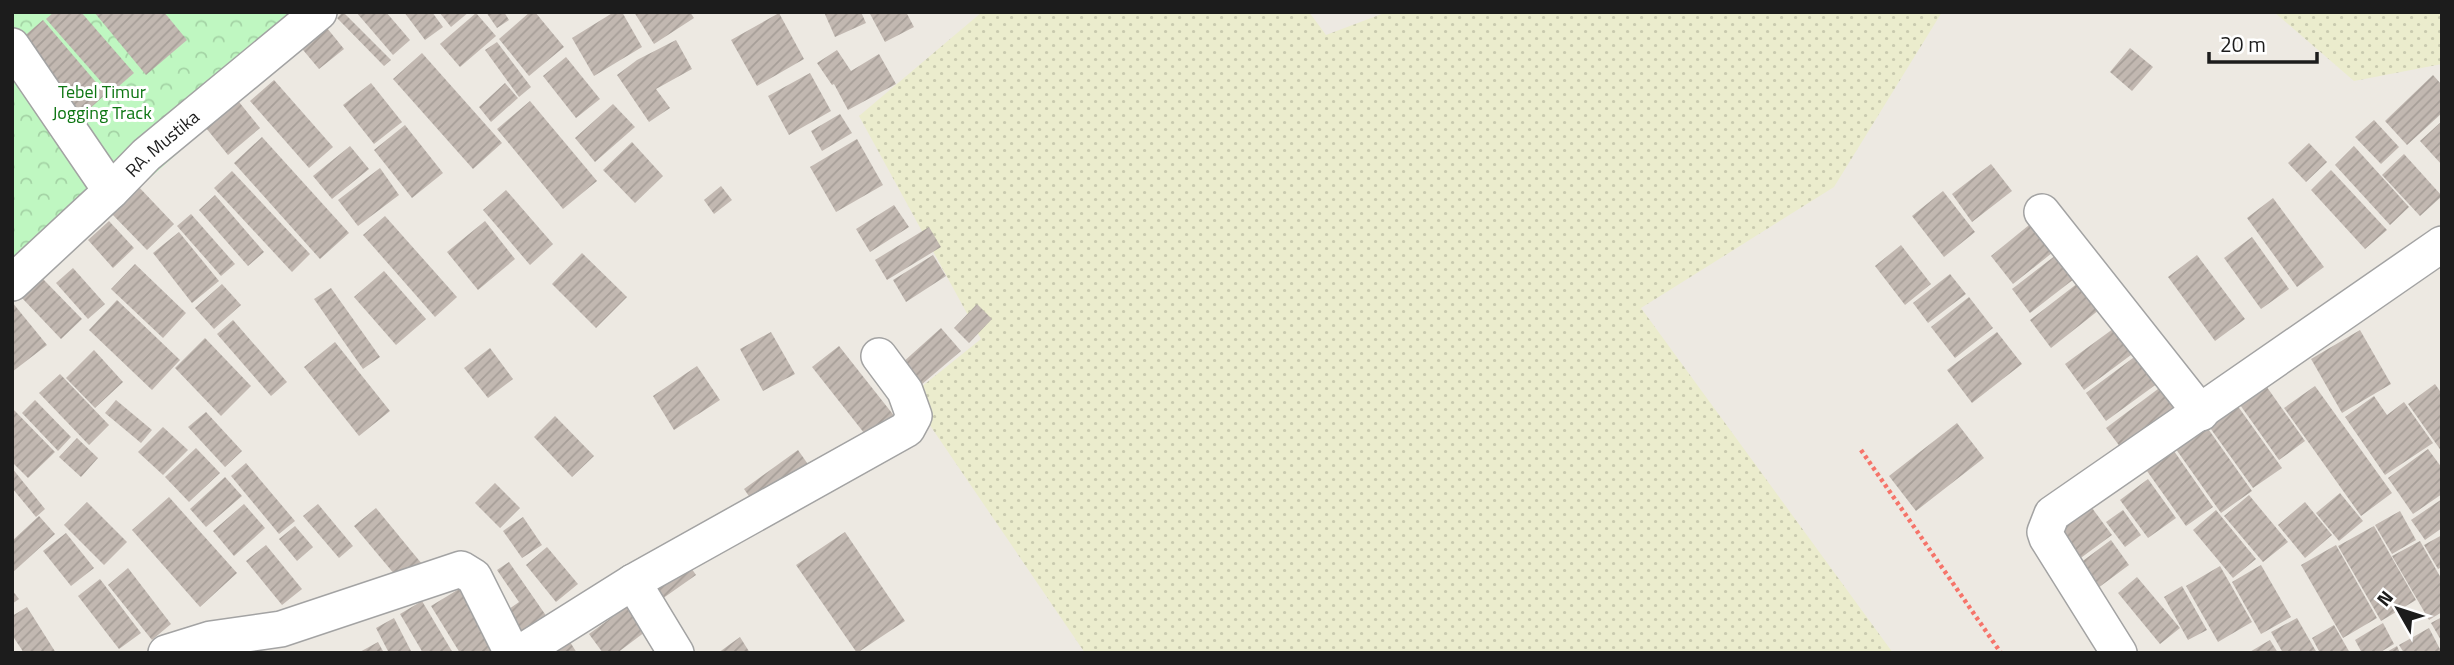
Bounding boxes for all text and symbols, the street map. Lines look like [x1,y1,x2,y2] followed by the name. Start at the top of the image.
[2209,21,2318,65] scale bar
[2220,28,2266,60] text: 20 m
[52,78,152,126] park label: Tebel Timur Jogging Track
[118,103,205,183] street label: RA. Mustika
[2363,574,2433,644] north arrow
[2369,584,2400,612] text: N

